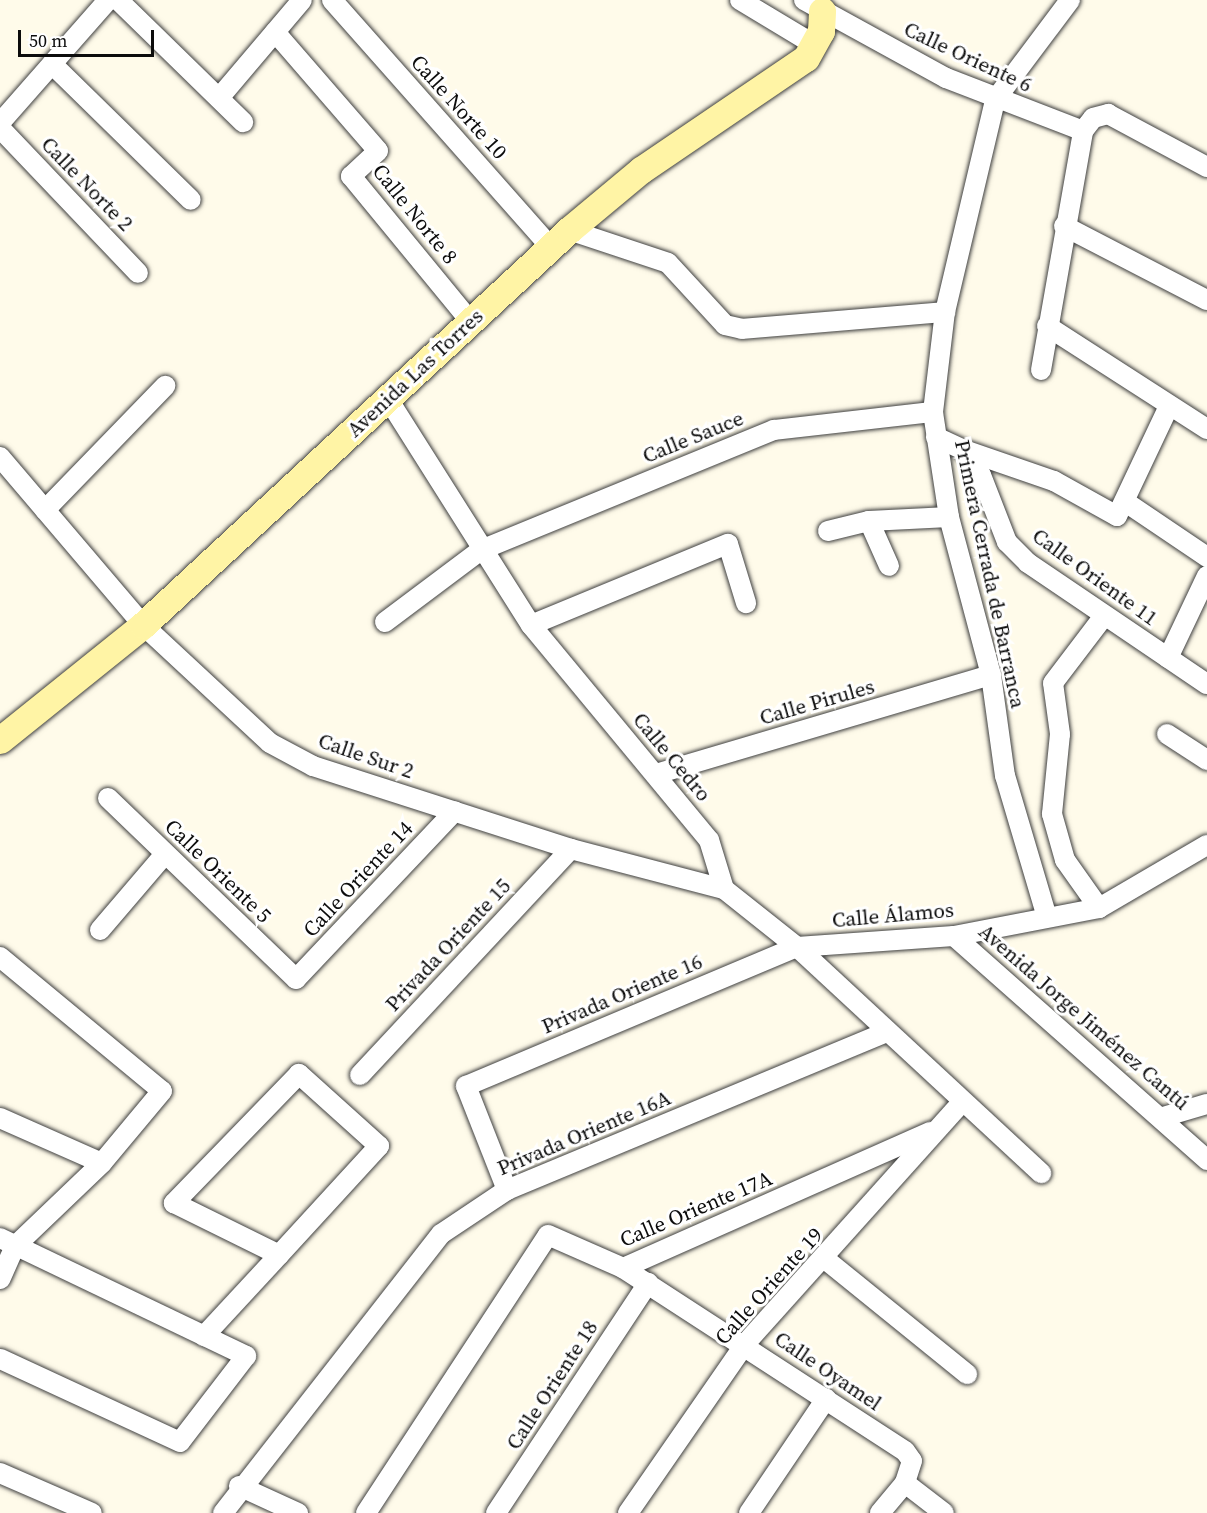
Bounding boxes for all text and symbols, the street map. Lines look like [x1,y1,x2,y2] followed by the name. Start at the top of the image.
[900,16,1036,98] street label: Calle Oriente 6
[21,18,158,56] scale bar
[29,28,67,53] text: 50 m
[406,50,512,164] street label: Calle Norte 10
[36,132,138,236] street label: Calle Norte 2
[367,159,463,269] street label: Calle Norte 8
[342,303,488,443] street label: Avenida Las Torres
[639,405,747,469] street label: Calle Sauce
[949,438,1031,710] street label: Primera Cerrada de Barranca
[1027,523,1163,631] street label: Calle Oriente 11
[757,674,877,730] street label: Calle Pirules
[628,707,716,807] street label: Calle Cedro
[315,728,417,784] street label: Calle Sur 2
[160,814,276,928] street label: Calle Oriente 5
[298,816,418,942] street label: Calle Oriente 14
[380,874,516,1016] street label: Privada Oriente 15
[831,897,955,933] street label: Calle Álamos
[974,919,1194,1115] street label: Avenida Jorge Jiménez Cantú
[538,949,706,1039] street label: Privada Oriente 16
[494,1085,674,1181] street label: Privada Oriente 16A
[616,1166,776,1252] street label: Calle Oriente 17A
[710,1222,828,1350] street label: Calle Oriente 19
[501,1316,603,1454] street label: Calle Oriente 18
[770,1326,886,1416] street label: Calle Oyamel

